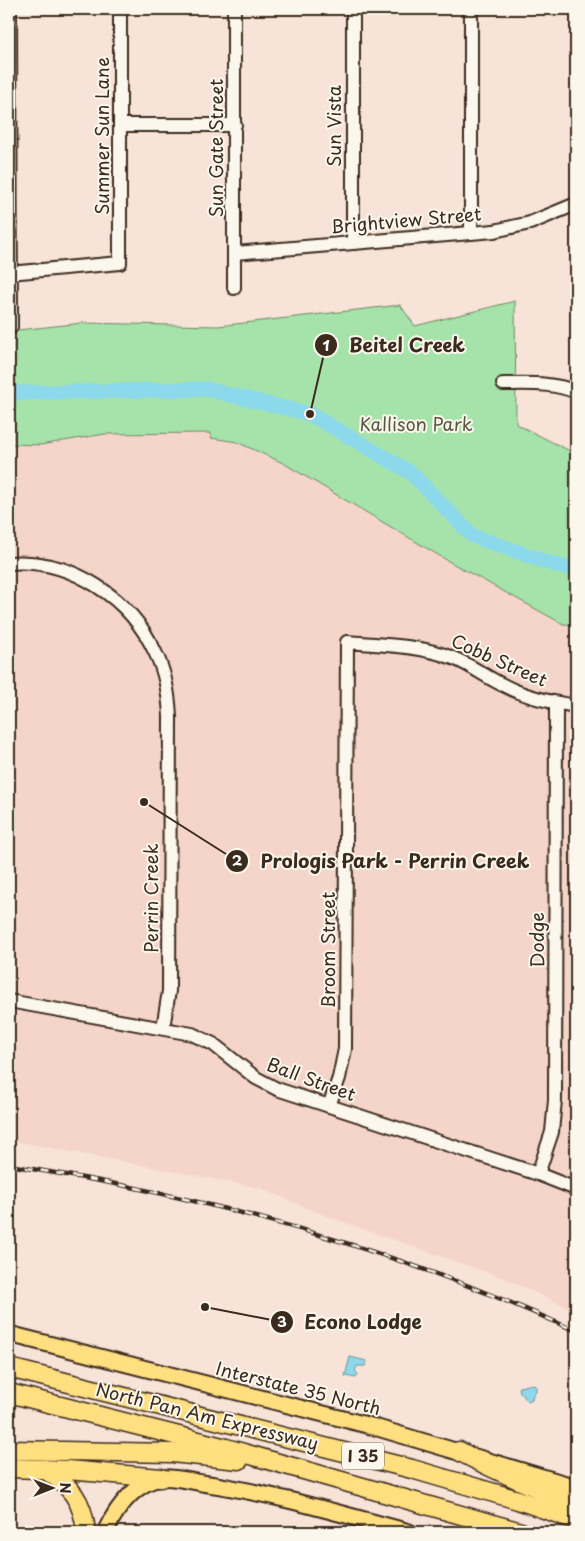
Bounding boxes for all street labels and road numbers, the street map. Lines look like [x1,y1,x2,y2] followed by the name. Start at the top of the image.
[88,57,115,215] street label: Summer Sun Lane
[202,79,229,217] street label: Sun Gate Street
[320,84,347,167] street label: Sun Vista
[329,199,482,240] street label: Brightview Street
[447,626,552,693] street label: Cobb Street
[137,843,164,953] street label: Perrin Creek
[314,892,341,1008] street label: Broom Street
[523,912,550,968] street label: Dodge
[263,1050,360,1107] street label: Ball Street
[213,1354,384,1421] street label: Interstate 35 North
[93,1375,322,1456] street label: North Pan Am Expressway
[342,1442,384,1470] road number: I 35

